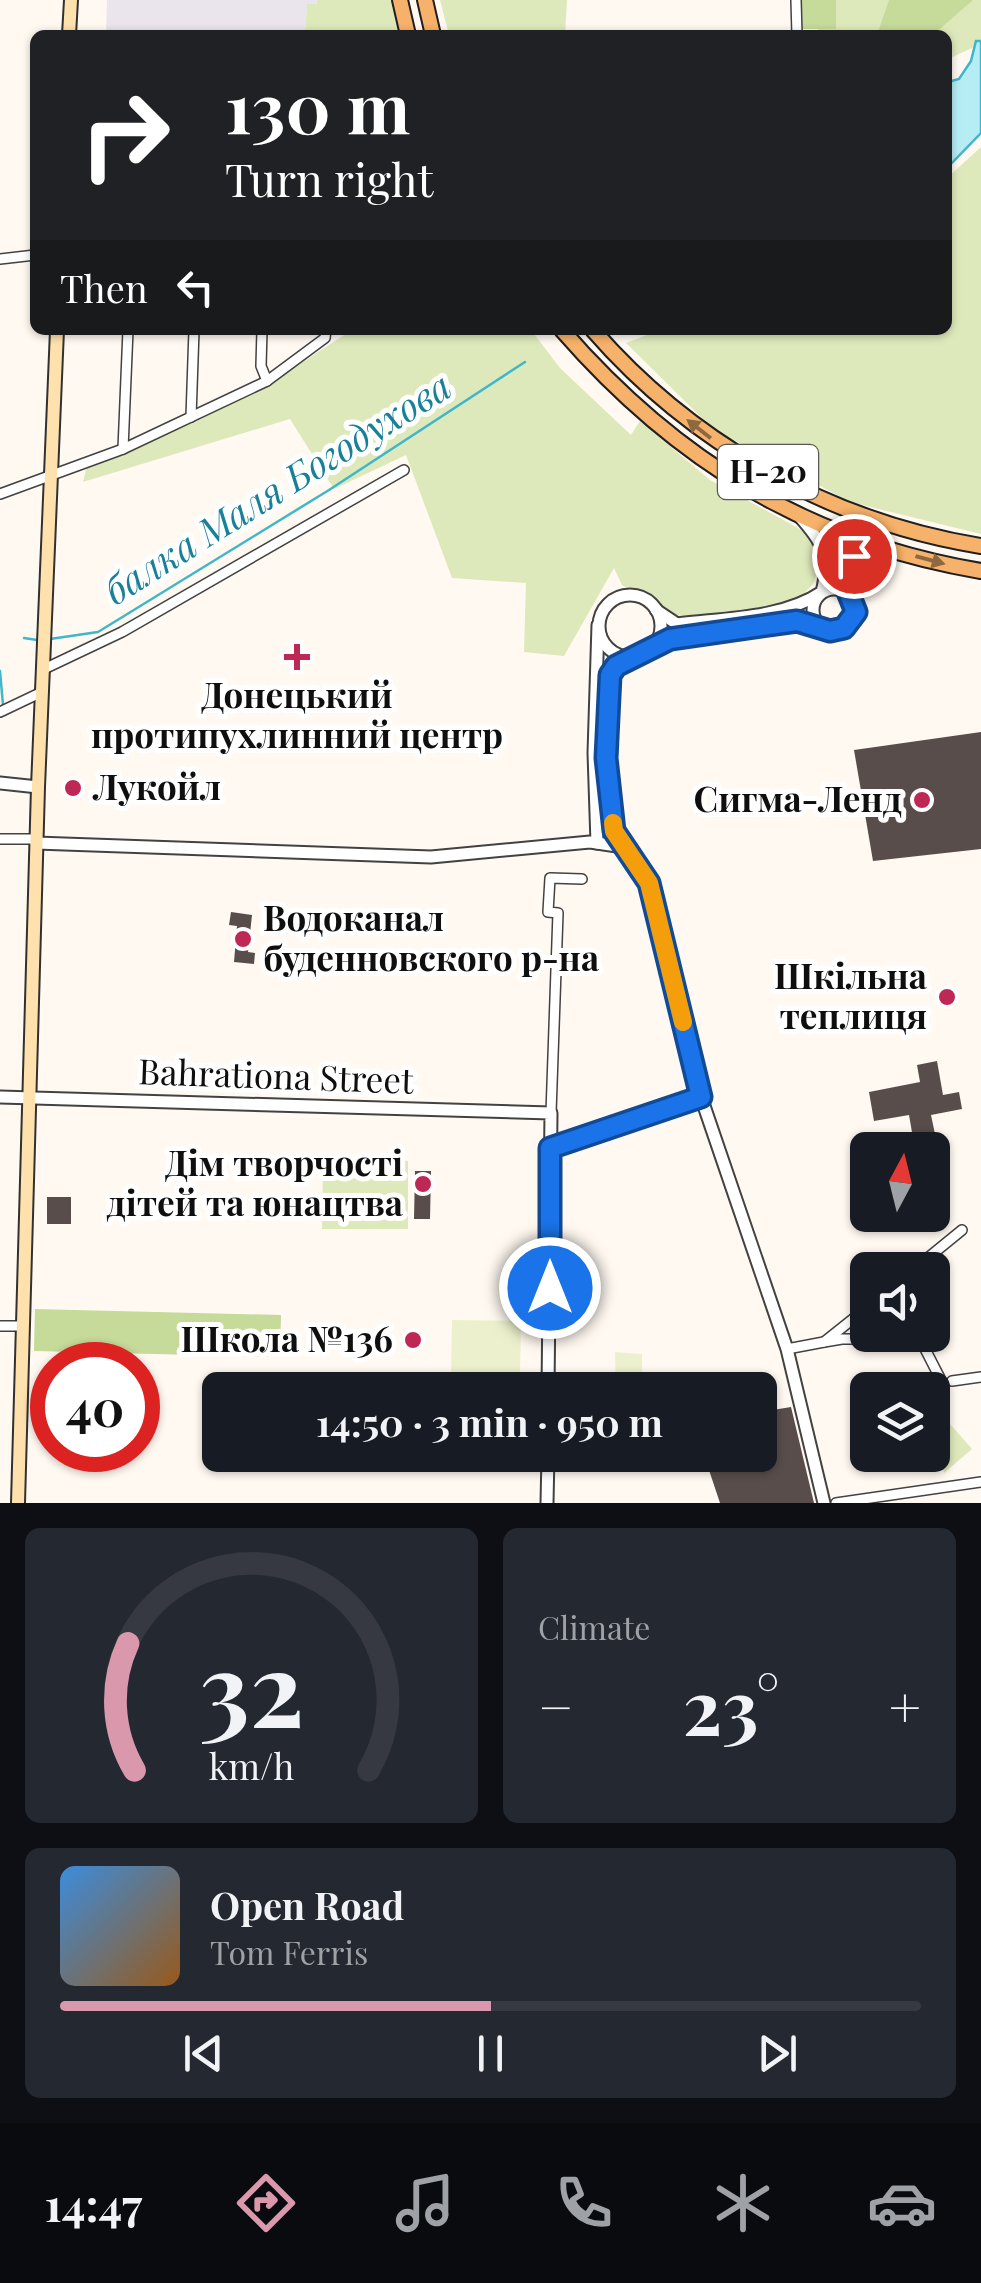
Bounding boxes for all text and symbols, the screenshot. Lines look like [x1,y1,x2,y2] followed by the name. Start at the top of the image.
[225,58,410,152] text: 130 m
[60,70,190,200] icon: right
[225,148,433,208] text: Turn right
[168,260,223,315] icon: left
[60,262,148,313] text: Then
[93,359,460,615] water label: балка Маля Богодухова
[687,419,713,440] one-way arrow
[718,445,818,499] road number: Н-20
[812,514,897,599] pin
[827,529,882,584] icon: arrive
[915,553,946,569] one-way arrow
[284,644,310,670] marker: Донецький протипухлинний центр
[91,670,503,757] place label: Донецький протипухлинний центр
[92,762,221,809] place label: Лукойл
[694,774,902,821] place label: Сигма-Ленд
[62,777,84,799] marker: Лукойл
[911,789,933,811] marker: Сигма-Ленд
[263,893,599,980] place label: Водоканал буденновского р-на
[232,928,254,950] marker: Водоканал буденновского р-на
[774,951,927,1038] place label: Шкільна теплиця
[936,986,958,1008] marker: Шкільна теплиця
[138,1046,415,1103] street label: Bahrationa Street
[850,1132,950,1232] north arrow
[850,1132,950,1472] map controls
[106,1138,403,1225] place label: Дім творчості дітей та юнацтва
[412,1173,434,1195] marker: Дім творчості дітей та юнацтва
[498,1236,602,1340] position arrow
[850,1252,950,1352] button: sound
[180,1314,393,1361] place label: Школа №136
[402,1329,424,1351] marker: Школа №136
[30,1342,160,1472] speed limit sign: 40
[850,1372,950,1472] button: layers
[316,1396,663,1447] text: 14:50 · 3 min · 950 m
[538,1605,650,1648] text: Climate
[199,1615,304,1754] text: 32
[683,1654,780,1754] text: 23°
[538,1668,574,1742] text: −
[889,1668,921,1742] text: +
[209,1741,294,1789] text: km/h
[210,1879,404,1930] text: Open Road
[210,1930,368,1973] text: Tom Ferris
[176,2026,231,2081] icon: previous
[463,2026,518,2081] icon: pause
[750,2026,805,2081] icon: next
[231,2168,301,2238] icon: directions
[390,2168,460,2238] icon: music
[549,2168,619,2238] icon: phone
[708,2168,778,2238] icon: climate
[867,2168,937,2238] icon: car
[44,2173,142,2233] text: 14:47

